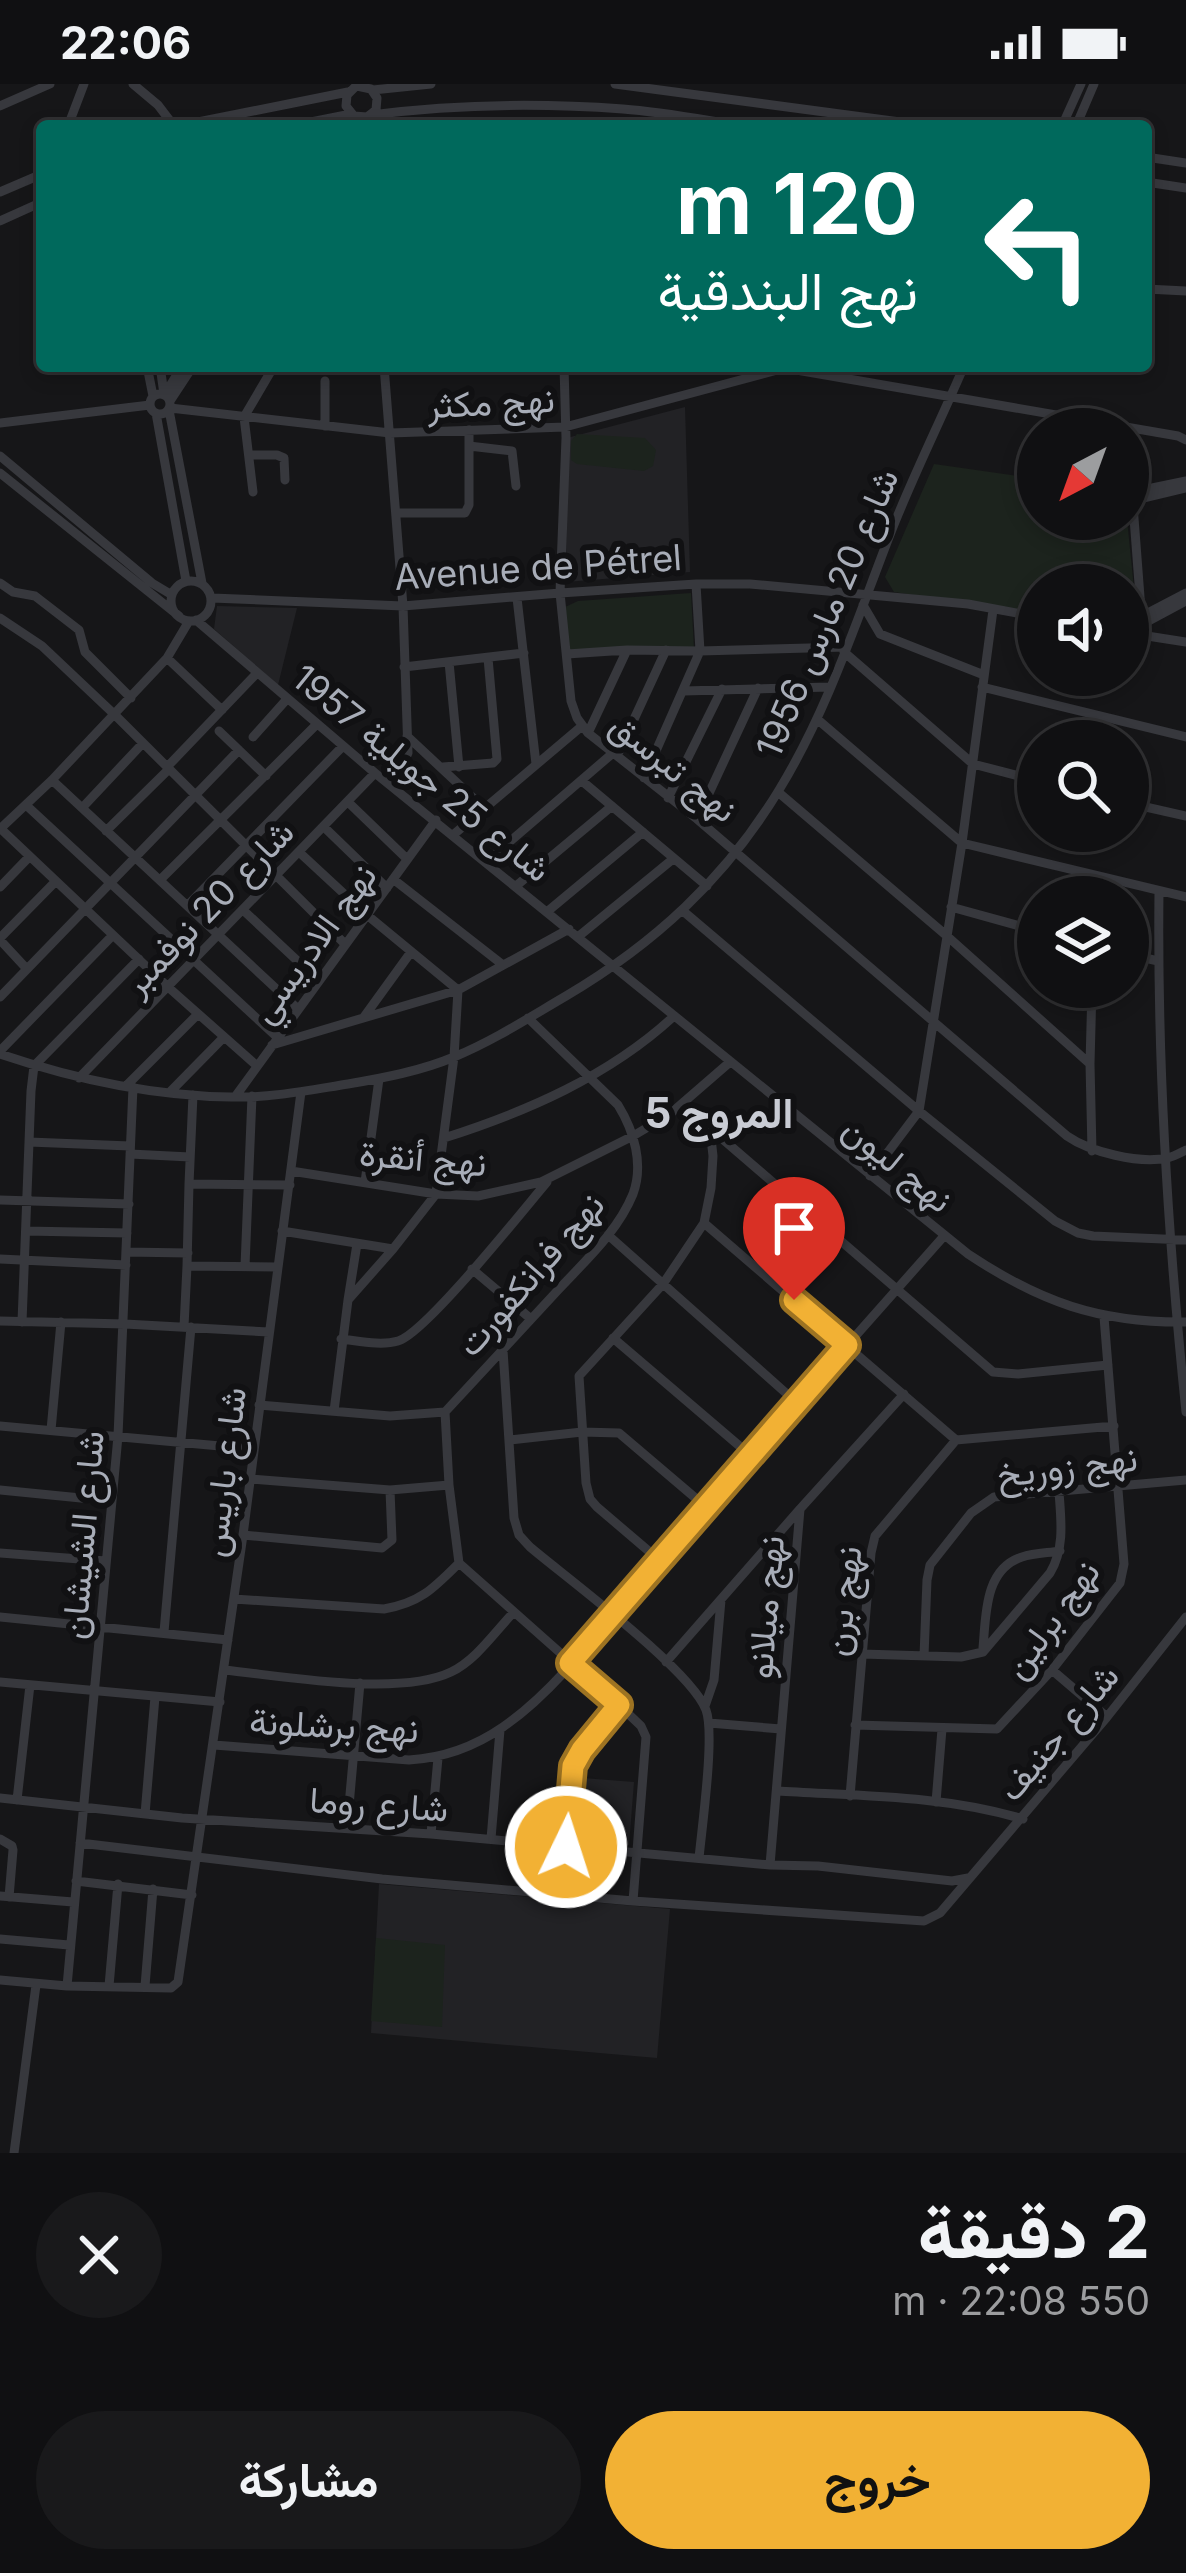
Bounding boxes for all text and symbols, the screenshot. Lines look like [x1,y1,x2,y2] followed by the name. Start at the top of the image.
[60,15,191,70] text: 22:06
[676,153,918,254] text: 120 m
[960,168,1116,324] icon: left
[657,258,918,323] text: نهج البندقية
[425,377,556,431] street label: نهج مكثر
[1017,408,1149,540] north arrow
[1017,408,1149,1008] map controls
[746,462,910,765] street label: شارع 20 مارس 1956
[393,535,683,599] street label: Avenue de Pétrel
[1017,564,1149,696] button: sound
[282,655,560,893] street label: شارع 25 جويلية 1957
[599,702,746,835] street label: نهج تبرسق
[1017,720,1149,852] button: search
[113,810,305,1007] street label: شارع 20 نوفمبر
[240,855,392,1036] street label: نهج الادريسي
[1017,876,1149,1008] button: layers
[645,1087,793,1142] district label: المروج 5
[832,1106,962,1225] street label: نهج ليون
[357,1131,488,1189] street label: نهج أنقرة
[743,1177,845,1300] pin
[447,1183,616,1368] street label: نهج فرانكفورت
[761,1195,827,1261] icon: arrive
[191,1385,258,1560] street label: شارع باريس
[51,1429,116,1641] street label: شارع الشيشان
[994,1436,1140,1500] street label: نهج زوريخ
[737,1534,797,1681] street label: نهج ميلانو
[813,1543,875,1659] street label: نهج برن
[993,1551,1112,1689] street label: نهج برلين
[988,1655,1130,1811] street label: شارع جنيف
[248,1699,420,1755] street label: نهج برشلونة
[308,1777,450,1834] street label: شارع روما
[503,1784,629,1910] position arrow
[918,2188,1150,2275] text: 2 دقيقة
[36,2192,162,2318] button: close
[892,2277,1150,2324] text: 550 m · 22:08
[36,2411,581,2549] button: مشاركة
[605,2411,1150,2549] button: خروج

